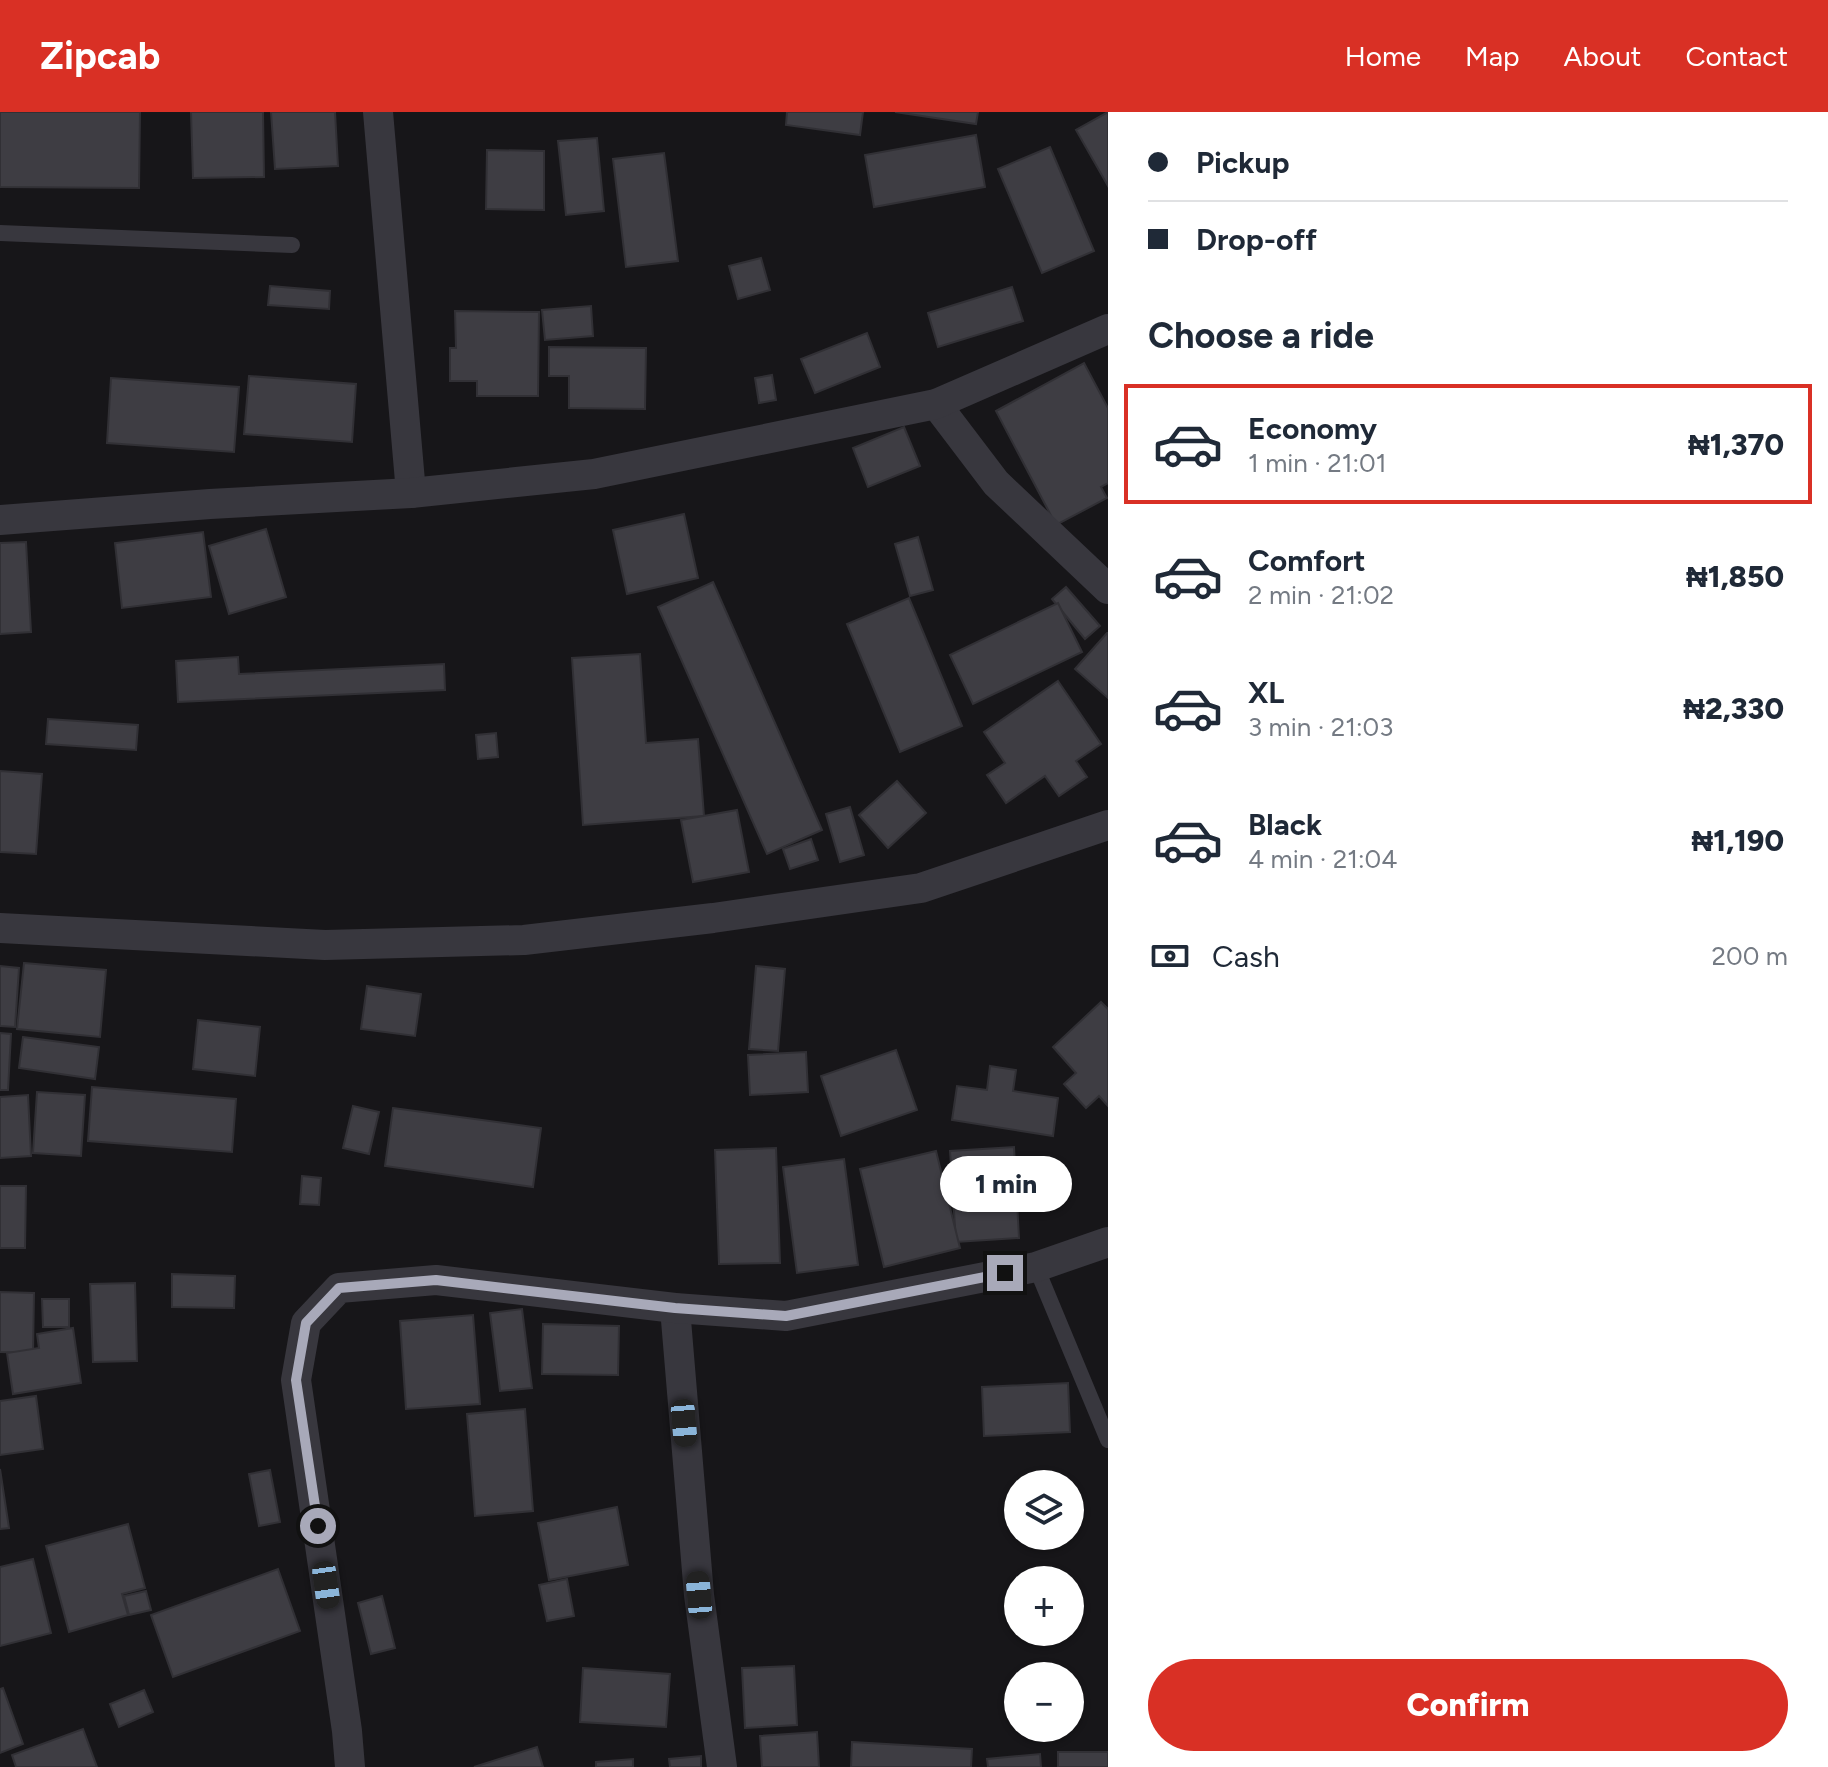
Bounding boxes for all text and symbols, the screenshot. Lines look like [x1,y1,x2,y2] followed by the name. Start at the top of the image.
[40,33,160,79] text: Zipcab
[1345,39,1421,73] text: Home
[1465,39,1520,73] text: Map
[1564,39,1641,73] text: About
[1685,39,1788,73] text: Contact
[1196,144,1290,181] text: Pickup
[1196,221,1317,258] text: Drop-off
[1148,314,1374,357] text: Choose a ride
[1152,408,1224,480] icon: car
[1248,410,1377,447] text: Economy
[1688,426,1784,463] text: ₦1,370
[1248,447,1387,479] text: 1 min · 21:01
[1152,540,1224,612] icon: car
[1248,542,1366,579] text: Comfort
[1686,558,1784,595] text: ₦1,850
[1248,579,1394,611] text: 2 min · 21:02
[1152,672,1224,744] icon: car
[1248,674,1284,711] text: XL
[1683,690,1784,727] text: ₦2,330
[1248,711,1393,743] text: 3 min · 21:03
[1152,804,1224,876] icon: car
[1248,806,1322,843] text: Black
[1691,822,1784,859] text: ₦1,190
[1248,843,1397,875] text: 4 min · 21:04
[1148,934,1192,978] icon: cash
[1212,938,1280,975] text: Cash
[1712,940,1788,972] text: 200 m
[939,1157,1071,1213] callout: 1 min
[975,1168,1037,1200] text: 1 min
[987,1255,1023,1291] route end
[670,1398,698,1448] car
[1004,1470,1084,1742] map controls
[1004,1470,1084,1550] button: layers
[300,1508,336,1544] route start
[311,1560,341,1610] car
[1004,1566,1084,1646] button: +
[685,1570,713,1620] car
[1148,1659,1788,1751] button: Confirm
[1004,1662,1084,1742] button: −

